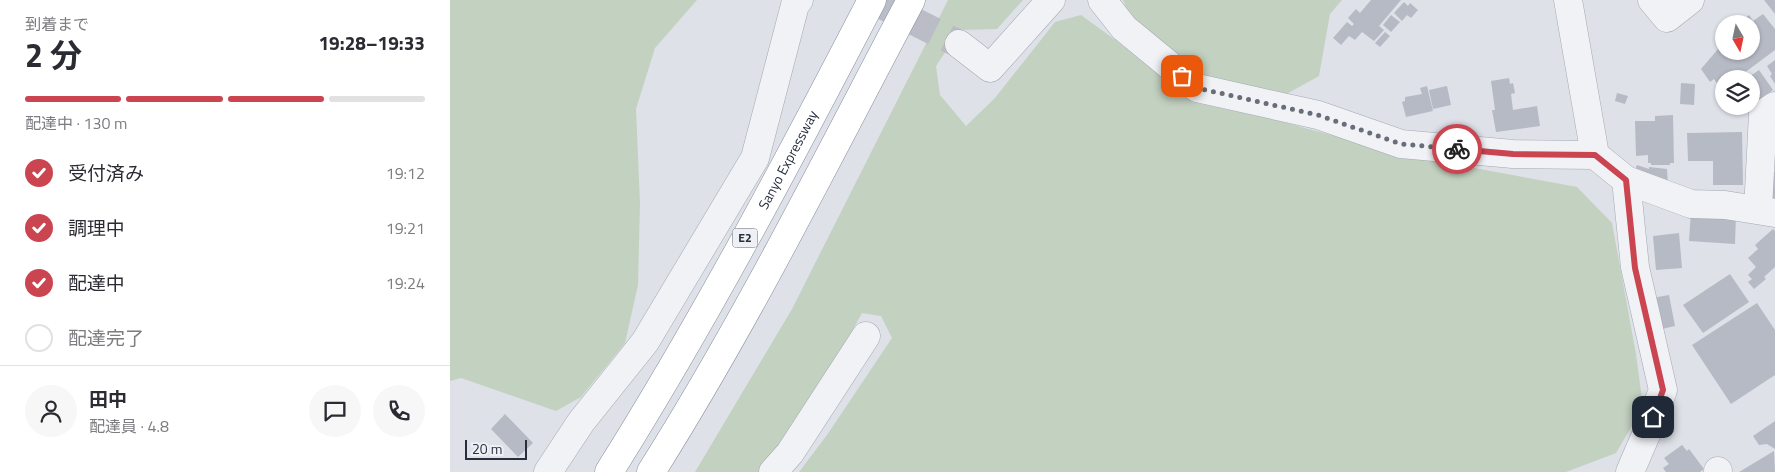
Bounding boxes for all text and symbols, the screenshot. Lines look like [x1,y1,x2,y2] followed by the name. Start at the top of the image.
[25,12,89,36] text: 到着まで
[1715,15,1760,60] north arrow
[1715,15,1760,115] map controls
[318,28,425,57] text: 19:28–19:33
[25,31,82,79] text: 2 分
[1161,55,1203,97] pin
[1168,62,1196,90] icon: bag
[1715,70,1760,115] button: layers
[752,106,823,213] street label: Sanyo Expressway
[25,111,127,135] text: 配達中 · 130 m
[1432,124,1482,174] courier
[1443,135,1471,163] icon: bike
[68,158,144,187] text: 受付済み
[25,159,53,187] icon: check
[386,161,425,185] text: 19:12
[68,213,125,242] text: 調理中
[25,214,53,242] icon: check
[386,216,425,240] text: 19:21
[732,228,758,248] road number: E2
[68,268,125,297] text: 配達中
[25,269,53,297] icon: check
[386,271,425,295] text: 19:24
[68,323,144,352] text: 配達完了
[89,384,127,413] text: 田中
[25,385,77,437] button: person
[309,385,361,437] button: chat
[373,385,425,437] button: phone
[1632,396,1674,438] pin
[1639,403,1667,431] icon: home
[89,414,169,438] text: 配達員 · 4.8
[465,437,528,460] scale bar
[472,438,502,459] text: 20 m

